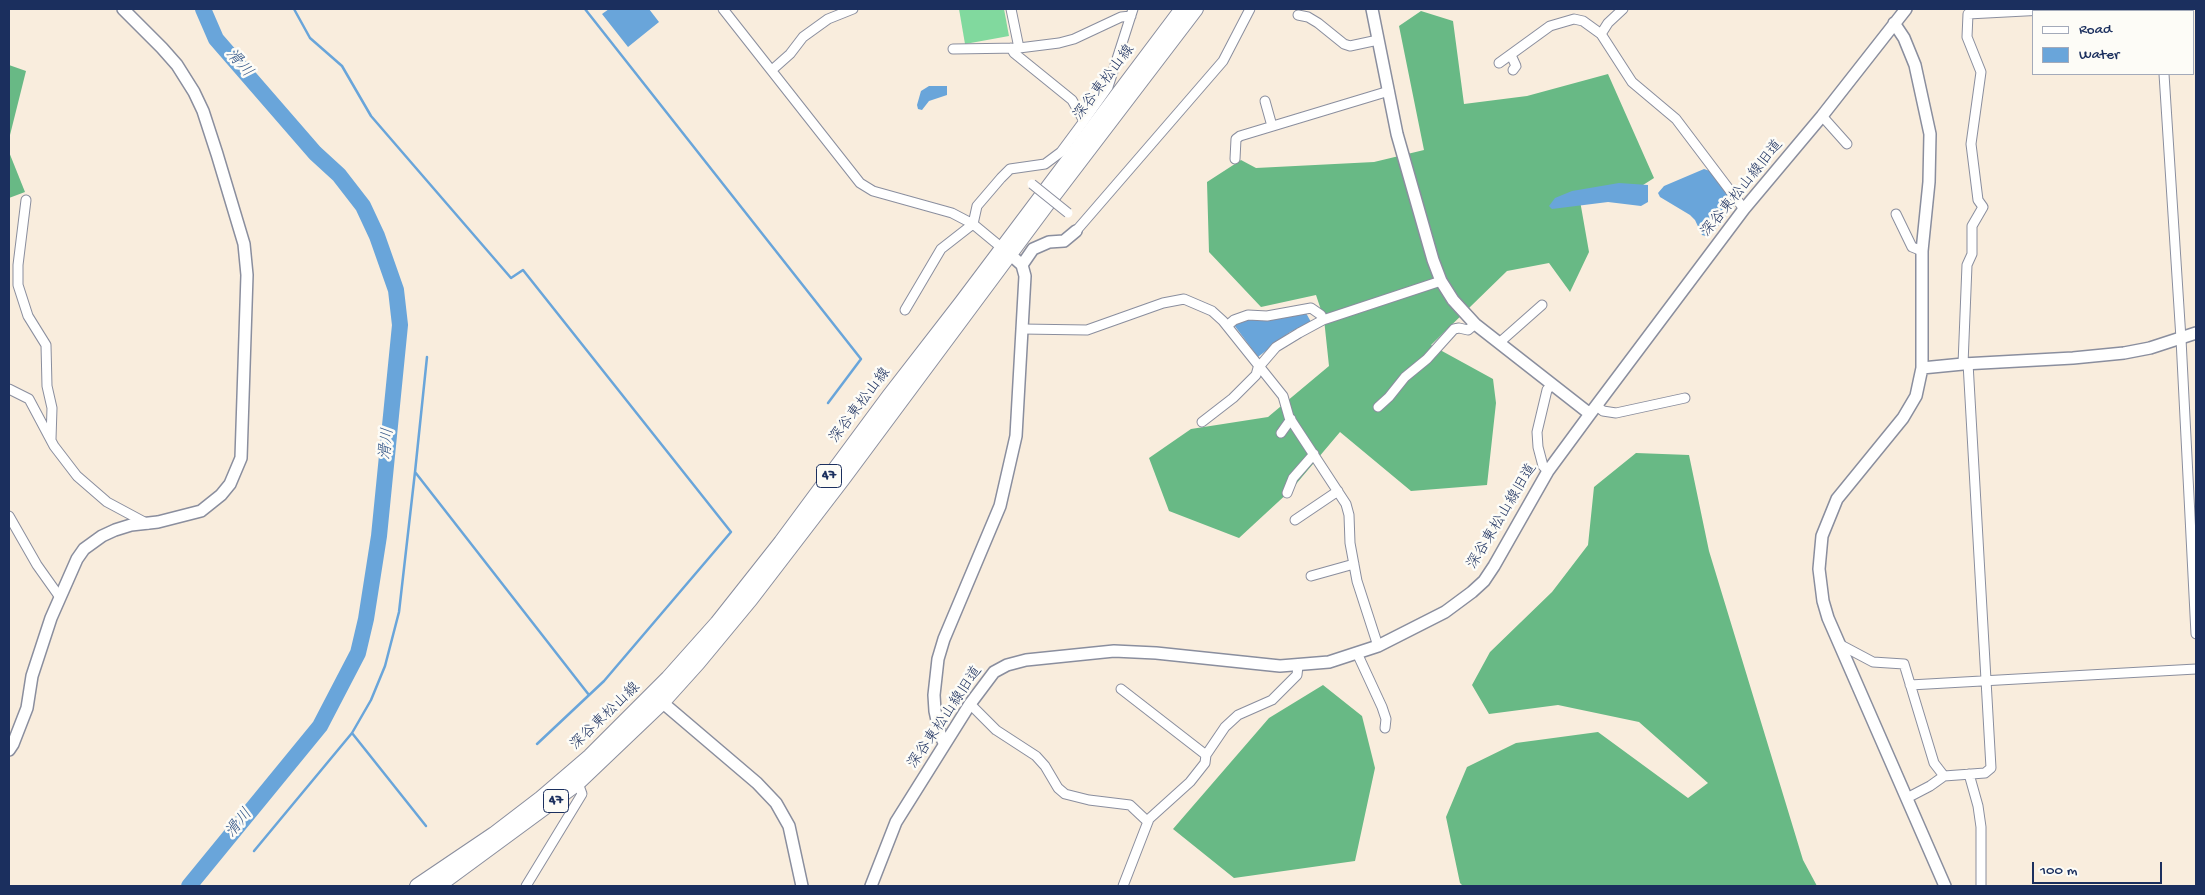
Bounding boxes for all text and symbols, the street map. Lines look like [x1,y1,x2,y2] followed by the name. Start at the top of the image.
[2032,10,2195,75] legend
[2079,21,2112,39] text: Road
[1071,42,1139,124] street label: 深谷東松山線
[220,46,256,82] water label: 滑川
[2079,46,2119,64] text: Water
[1698,137,1788,241] street label: 深谷東松山線旧道
[827,365,895,447] street label: 深谷東松山線
[377,427,399,461] water label: 滑川
[1464,461,1542,573] street label: 深谷東松山線旧道
[816,464,842,488] road number: 47
[905,663,987,773] street label: 深谷東松山線旧道
[567,679,645,755] street label: 深谷東松山線
[544,789,568,812] road number: 47
[222,806,258,842] water label: 滑川
[2035,852,2165,884] scale bar
[2040,862,2077,880] text: 100 m

